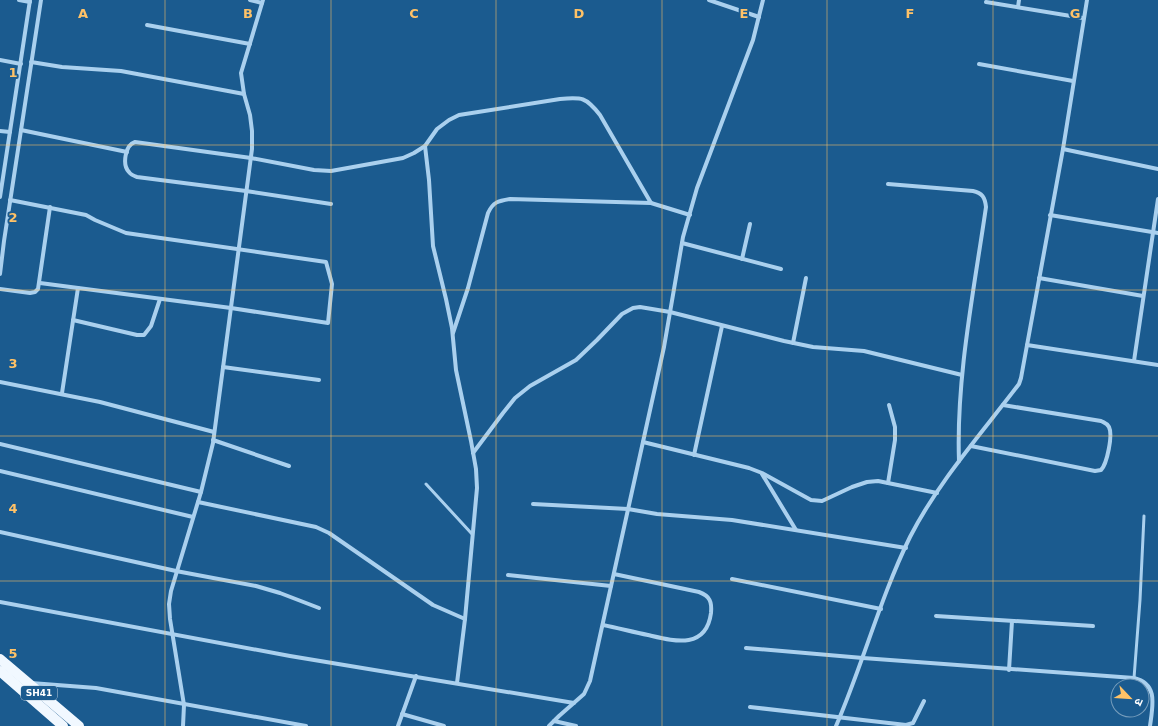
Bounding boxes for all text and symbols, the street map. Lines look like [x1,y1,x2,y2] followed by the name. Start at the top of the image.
[78,6,88,21] text: A
[243,6,253,21] text: B
[409,6,419,21] text: C
[574,6,585,21] text: D
[740,6,748,21] text: E
[906,6,914,21] text: F
[1070,6,1080,21] text: G
[8,65,18,80] text: 1
[8,210,18,225] text: 2
[8,356,18,371] text: 3
[8,501,18,516] text: 4
[8,646,18,661] text: 5
[1110,678,1150,718] north arrow
[21,686,57,700] road number: SH41
[1131,696,1146,708] text: उ

